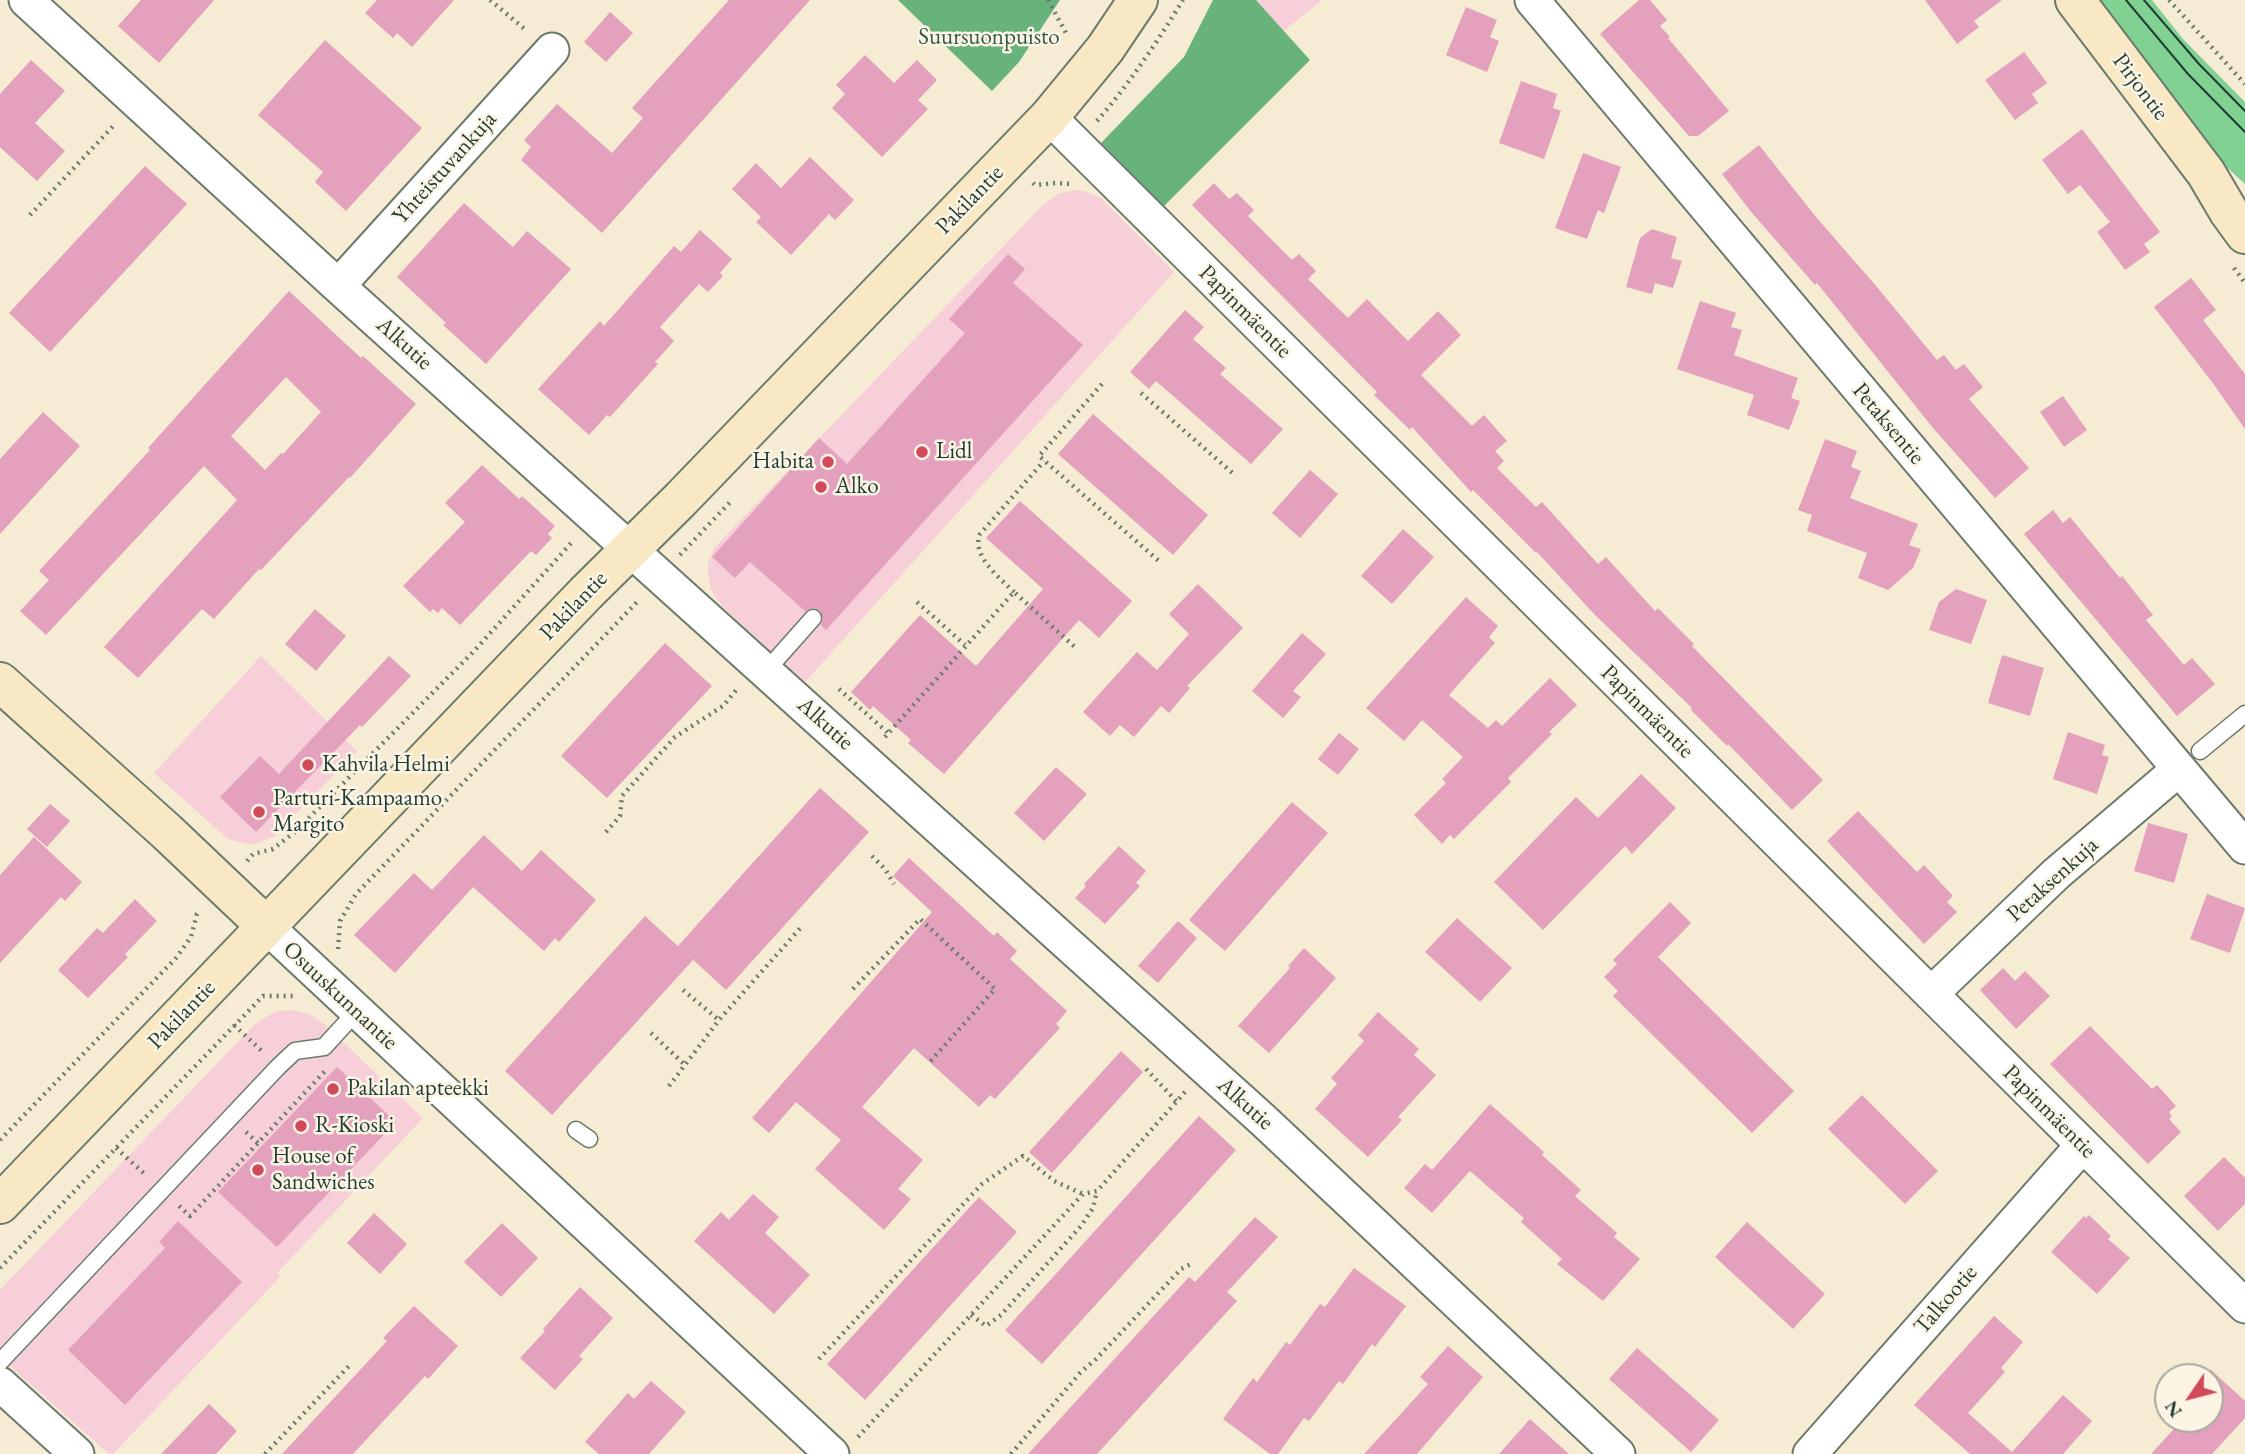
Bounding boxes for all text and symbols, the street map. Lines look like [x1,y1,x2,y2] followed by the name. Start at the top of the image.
[918,24,1060,52] park label: Suursuonpuisto
[2106,48,2174,126] street label: Pirjontie
[387,106,503,230] street label: Yhteistuvankuja
[930,160,1010,240] street label: Pakilantie
[1193,260,1297,364] street label: Papinmäentie
[370,312,438,376] street label: Alkutie
[1846,378,1930,470] street label: Petaksentie
[936,438,972,466] place label: Lidl
[914,444,930,460] marker: Lidl
[752,448,814,476] place label: Habita
[820,454,836,470] marker: Habita
[835,473,879,501] place label: Alko
[813,479,829,495] marker: Alko
[534,566,614,646] street label: Pakilantie
[1595,660,1699,764] street label: Papinmäentie
[791,692,859,756] street label: Alkutie
[322,751,450,779] place label: Kahvila Helmi
[300,757,316,773] marker: Kahvila Helmi
[273,785,442,839] place label: Parturi-Kampaamo Margito
[251,804,267,820] marker: Parturi-Kampaamo Margito
[2002,832,2104,928] street label: Petaksenkuja
[277,936,403,1056] street label: Osuuskunnantie
[142,975,222,1055] street label: Pakilantie
[1997,1060,2101,1164] street label: Papinmäentie
[1211,1072,1279,1136] street label: Alkutie
[347,1075,489,1103] place label: Pakilan apteekki
[325,1081,341,1097] marker: Pakilan apteekki
[315,1112,394,1140] place label: R-Kioski
[293,1118,309,1134] marker: R-Kioski
[272,1143,375,1197] place label: House of Sandwiches
[250,1162,266,1178] marker: House of Sandwiches
[1908,1260,1984,1340] street label: Talkootie
[2154,1363,2224,1433] north arrow
[2158,1396,2188,1423] text: N

